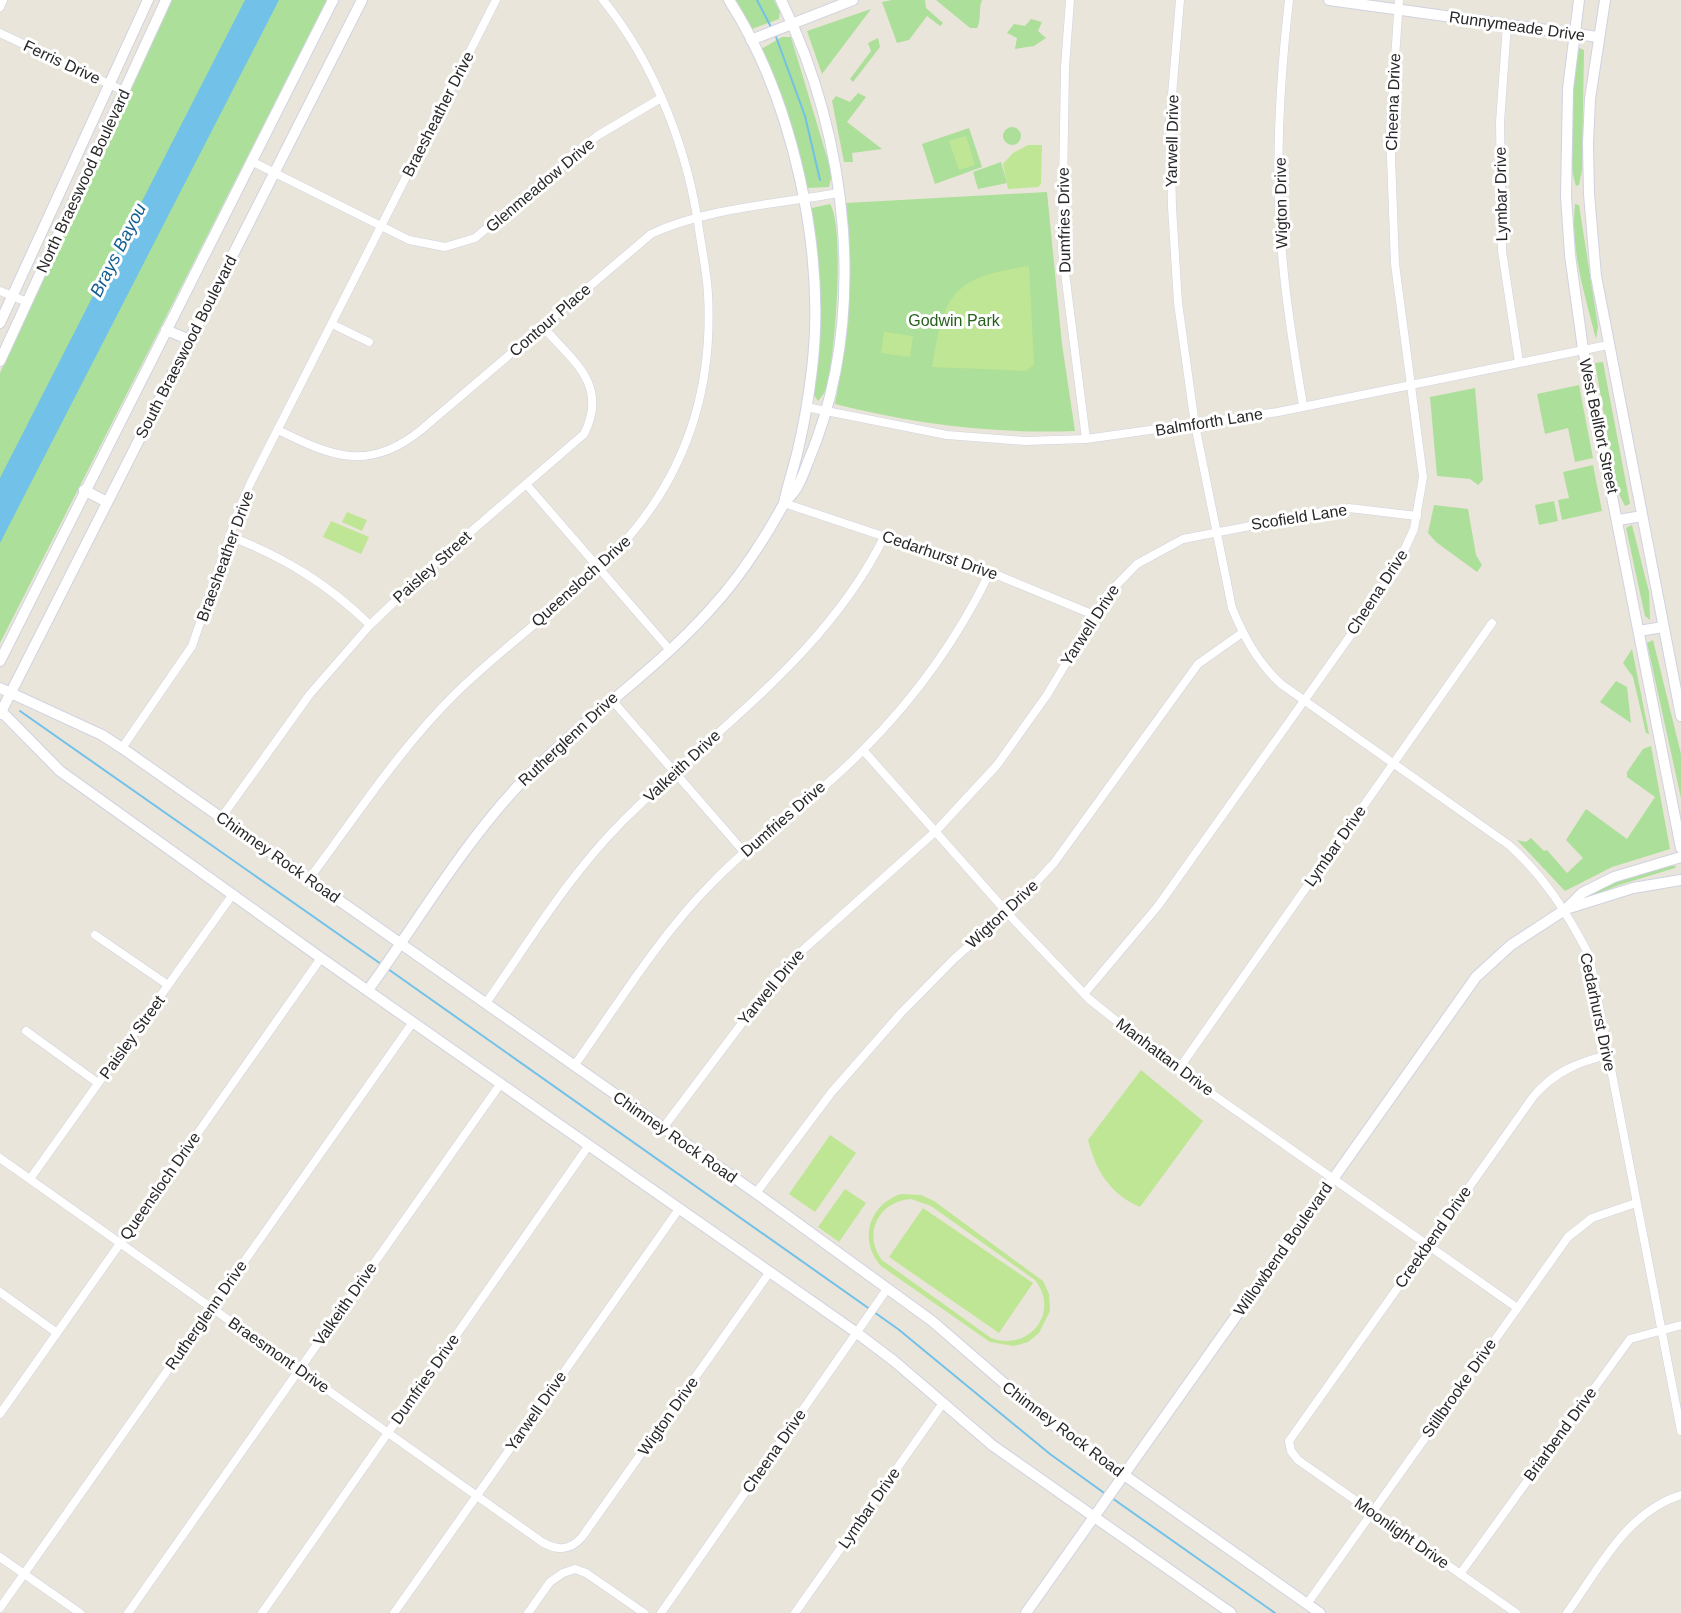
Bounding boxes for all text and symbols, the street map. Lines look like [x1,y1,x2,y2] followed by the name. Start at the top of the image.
[1448,8,1586,44] street label: Runnymeade Drive
[21,37,103,87] street label: Ferris Drive
[399,49,477,179] street label: Braesheather Drive
[1383,53,1403,151] street label: Cheena Drive
[33,87,133,275] street label: North Braeswood Boulevard
[1163,94,1181,188] street label: Yarwell Drive
[482,135,598,235] street label: Glenmeadow Drive
[1492,146,1510,241] street label: Lymbar Drive
[1272,157,1290,249] street label: Wigton Drive
[1055,167,1073,273] street label: Dumfries Drive
[86,200,150,300] water label: Brays Bayou
[132,253,240,441] street label: South Braeswood Boulevard
[506,280,594,360] street label: Contour Place
[908,312,1001,329] park label: Godwin Park
[1576,357,1622,496] street label: West Bellfort Street
[1154,405,1264,439] street label: Balmforth Lane
[193,488,257,624] street label: Braesheather Drive
[1250,501,1348,533] street label: Scofield Lane
[390,527,475,606] street label: Paisley Street
[880,527,1000,583] street label: Cedarhurst Drive
[528,532,634,630] street label: Queensloch Drive
[1343,546,1411,638] street label: Cheena Drive
[1058,581,1123,669] street label: Yarwell Drive
[515,689,621,789] street label: Rutherglenn Drive
[641,726,724,805] street label: Valkeith Drive
[738,778,829,860] street label: Dumfries Drive
[1301,802,1369,890] street label: Lymbar Drive
[213,808,343,906] street label: Chimney Rock Road
[963,876,1041,951] street label: Wigton Drive
[735,946,807,1028] street label: Yarwell Drive
[1577,951,1619,1073] street label: Cedarhurst Drive
[96,992,168,1082] street label: Paisley Street
[1113,1015,1217,1099] street label: Manhattan Drive
[610,1088,740,1186] street label: Chimney Rock Road
[117,1129,203,1243] street label: Queensloch Drive
[1231,1179,1335,1319] street label: Willowbend Boulevard
[1392,1183,1474,1291] street label: Creekbend Drive
[162,1257,250,1373] street label: Rutherglenn Drive
[310,1259,380,1349] street label: Valkeith Drive
[225,1314,333,1396] street label: Braesmont Drive
[388,1331,462,1427] street label: Dumfries Drive
[1419,1335,1499,1441] street label: Stillbrooke Drive
[502,1368,570,1454] street label: Yarwell Drive
[635,1374,701,1458] street label: Wigton Drive
[999,1378,1127,1480] street label: Chimney Rock Road
[1520,1384,1600,1484] street label: Briarbend Drive
[739,1406,809,1496] street label: Cheena Drive
[835,1464,903,1552] street label: Lymbar Drive
[1352,1494,1452,1572] street label: Moonlight Drive

